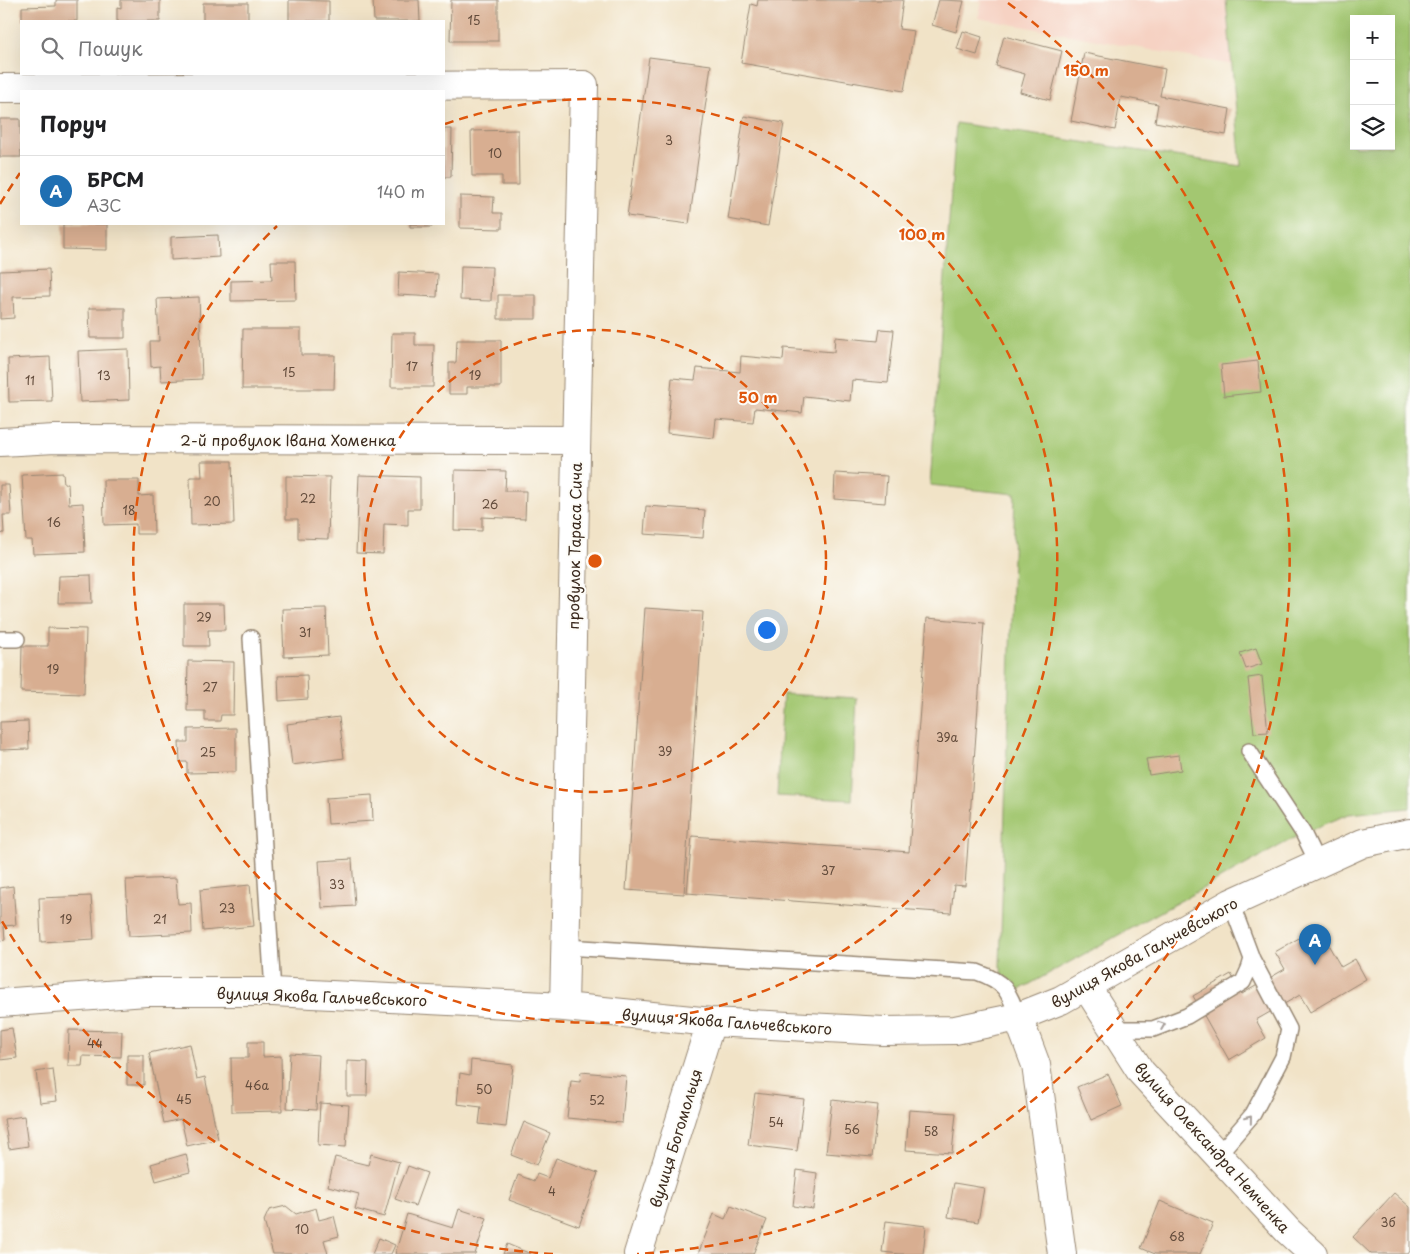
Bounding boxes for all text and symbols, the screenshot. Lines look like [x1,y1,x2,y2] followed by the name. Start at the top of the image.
[467,11,481,29] house number: 15
[1350,15,1395,150] map controls
[1350,15,1395,60] button: +
[20,20,445,75] search box
[38,34,66,62] icon: search
[78,34,143,62] text: Пошук
[1063,58,1109,81] text: 150 m
[1350,60,1395,105] button: −
[1350,105,1395,150] button: layers
[40,107,107,139] text: Поруч
[665,131,673,149] house number: 3
[488,144,502,162] house number: 10
[87,165,144,193] text: БРСМ
[50,179,62,203] text: A
[377,179,425,203] text: 140 m
[87,193,122,217] text: АЗС
[899,222,945,245] text: 100 m
[406,357,418,375] house number: 17
[282,363,296,381] house number: 15
[97,366,111,384] house number: 13
[469,366,481,384] house number: 19
[25,371,35,389] house number: 11
[739,385,777,408] text: 50 m
[180,428,396,451] street label: 2-й провулок Івана Хоменка
[561,462,587,630] street label: провулок Тараса Сича
[300,489,316,507] house number: 22
[203,492,221,510] house number: 20
[482,495,498,513] house number: 26
[123,501,135,519] house number: 18
[47,513,61,531] house number: 16
[586,552,604,570] centre of rings
[196,608,212,626] house number: 29
[754,617,780,643] your location
[299,623,311,641] house number: 31
[47,660,59,678] house number: 19
[203,678,218,696] house number: 27
[936,728,959,746] house number: 39а
[658,742,672,760] house number: 39
[200,743,216,761] house number: 25
[821,861,836,879] house number: 37
[329,875,345,893] house number: 33
[1046,891,1242,1013] street label: вулиця Якова Гальчевського
[219,899,235,917] house number: 23
[60,910,72,928] house number: 19
[153,910,167,928] house number: 21
[1299,924,1331,965] pin: A
[216,981,428,1011] street label: вулиця Якова Гальчевського
[621,1002,833,1040] street label: вулиця Якова Гальчевського
[1157,1021,1166,1031] one-way arrow
[87,1034,103,1052] house number: 44
[1130,1056,1297,1238] street label: вулиця Олександра Немченка
[643,1066,707,1210] street label: вулиця Богомольця
[245,1076,269,1094] house number: 46а
[476,1080,492,1098] house number: 50
[176,1090,192,1108] house number: 45
[589,1091,605,1109] house number: 52
[768,1113,784,1131] house number: 54
[1243,1115,1252,1124] one-way arrow
[844,1120,860,1138] house number: 56
[923,1122,939,1140] house number: 58
[548,1182,556,1200] house number: 4
[1381,1213,1395,1231] house number: 3б
[295,1220,309,1238] house number: 10
[1169,1227,1185,1245] house number: 68

